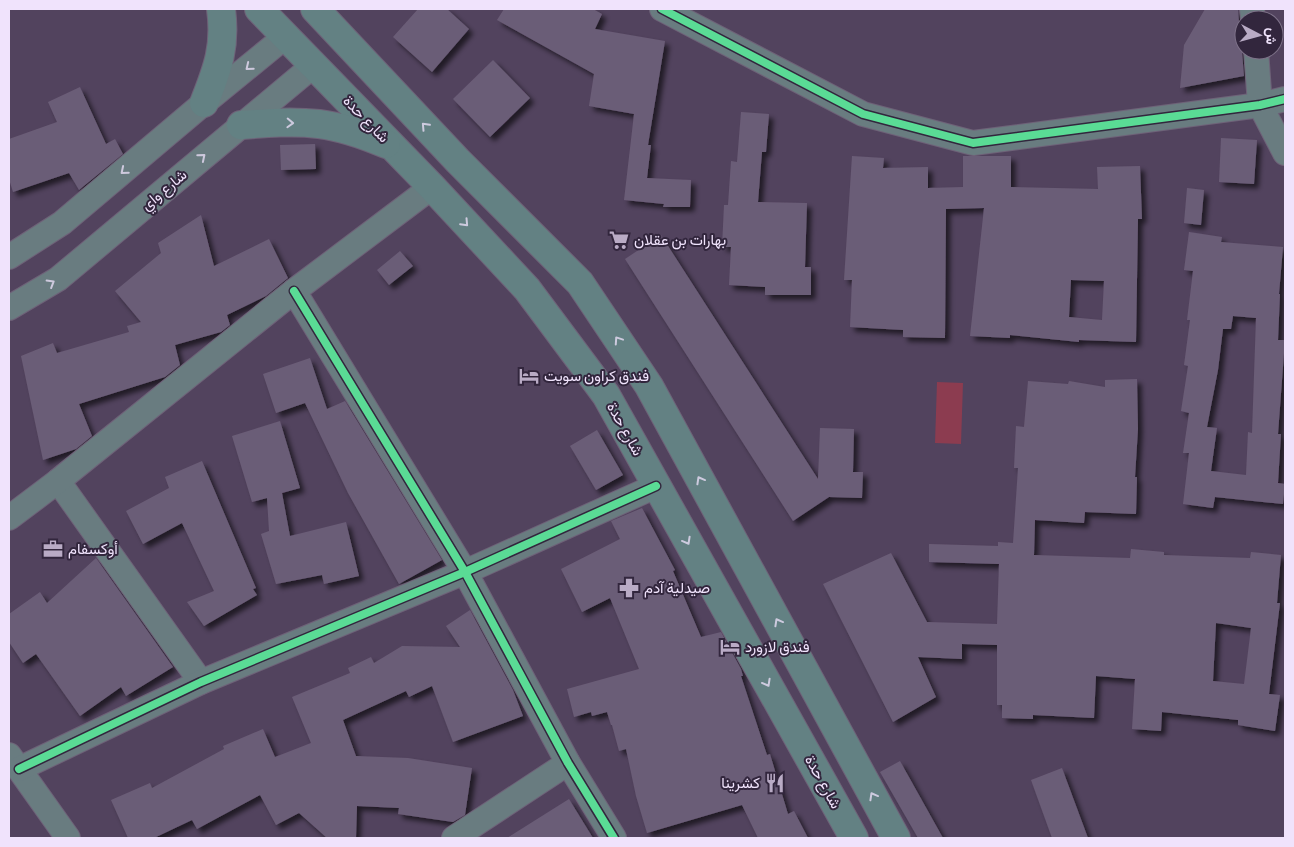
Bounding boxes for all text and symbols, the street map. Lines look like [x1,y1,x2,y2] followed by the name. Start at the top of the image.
[1234,10,1284,60] north arrow
[1262,27,1281,46] text: ش
[245,61,254,70] one-way arrow
[338,92,393,148] street label: شارع حدة
[286,118,294,128] one-way arrow
[422,122,431,131] one-way arrow
[197,154,206,163] one-way arrow
[121,166,130,174] one-way arrow
[138,166,193,217] street label: شارع واي
[459,217,468,226] one-way arrow
[608,229,630,251] supermarket icon: بهارات بن عقلان
[634,231,726,250] place label: بهارات بن عقلان
[45,280,54,290] one-way arrow
[615,336,624,345] one-way arrow
[518,365,540,387] hotel icon: فندق كراون سويت
[544,367,649,385] place label: فندق كراون سويت
[601,399,647,460] street label: شارع حدة
[696,476,706,485] one-way arrow
[681,536,691,545] one-way arrow
[42,538,64,560] office icon: أوكسفام
[68,540,118,559] place label: أوكسفام
[618,577,640,599] pharmacy icon: صيدلية آدم
[644,579,710,598] place label: صيدلية آدم
[774,619,784,628] one-way arrow
[719,636,741,658] hotel icon: فندق لازورد
[745,638,810,656] place label: فندق لازورد
[760,678,770,687] one-way arrow
[799,752,845,813] street label: شارع حدة
[764,772,786,794] restaurant icon: كشرينا
[721,774,760,792] place label: كشرينا
[869,792,879,801] one-way arrow

